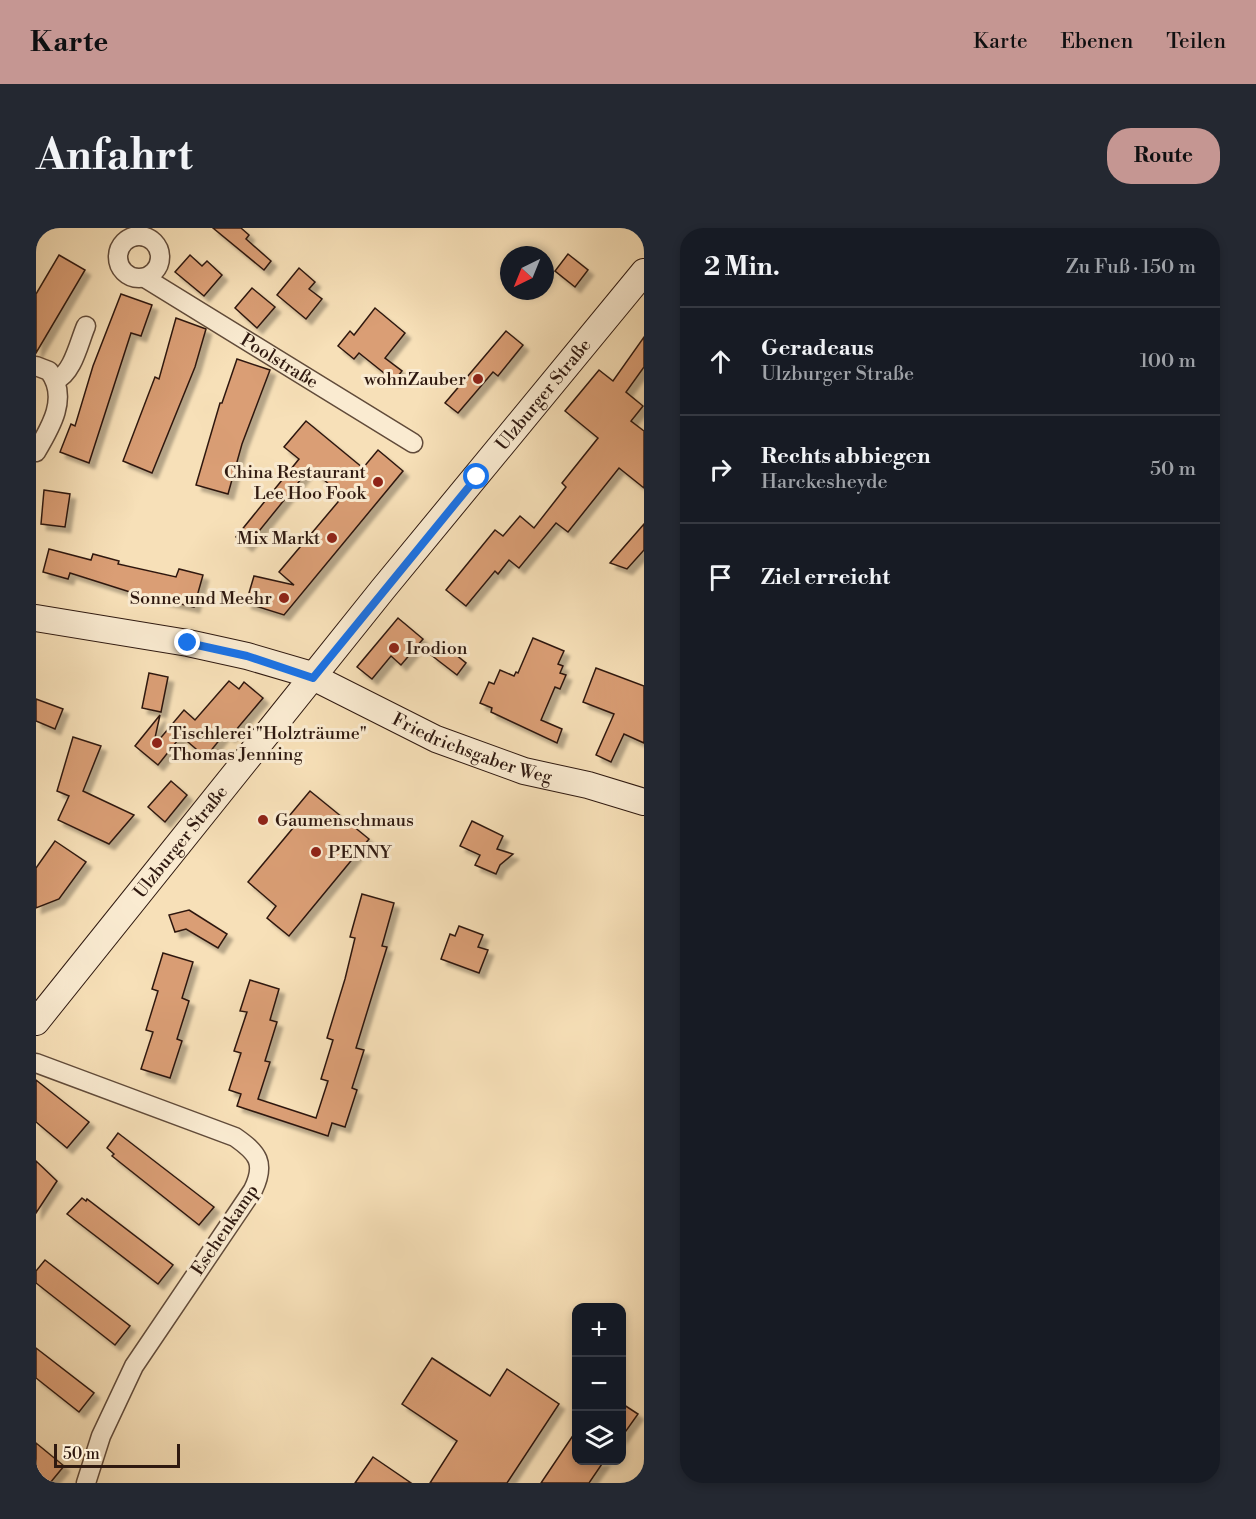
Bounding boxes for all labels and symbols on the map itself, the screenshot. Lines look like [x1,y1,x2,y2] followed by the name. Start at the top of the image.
[500,246,554,300] north arrow
[236,328,323,393] street label: Poolstraße
[491,334,596,455] street label: Ulzburger Straße
[363,368,466,391] place label: wohnZauber
[471,372,485,386] marker: wohnZauber
[224,461,368,505] place label: China Restaurant Lee Hoo Fook
[463,463,489,489] route start
[371,475,385,489] marker: China Restaurant Lee Hoo Fook
[237,527,321,550] place label: Mix Markt
[325,531,339,545] marker: Mix Markt
[130,587,272,610] place label: Sonne und Meehr
[277,591,291,605] marker: Sonne und Meehr
[174,629,200,655] route end
[406,637,468,660] place label: Irodion
[387,641,401,655] marker: Irodion
[388,707,555,788] street label: Friedrichsgaber Weg
[169,722,367,766] place label: Tischlerei "Holzträume" Thomas Jenning
[150,736,164,750] marker: Tischlerei "Holzträume" Thomas Jenning
[128,781,233,903] street label: Ulzburger Straße
[275,809,414,832] place label: Gaumenschmaus
[256,813,270,827] marker: Gaumenschmaus
[328,841,393,864] place label: PENNY
[309,845,323,859] marker: PENNY
[186,1180,264,1280] street label: Eschenkamp
[54,1441,180,1468] scale bar

